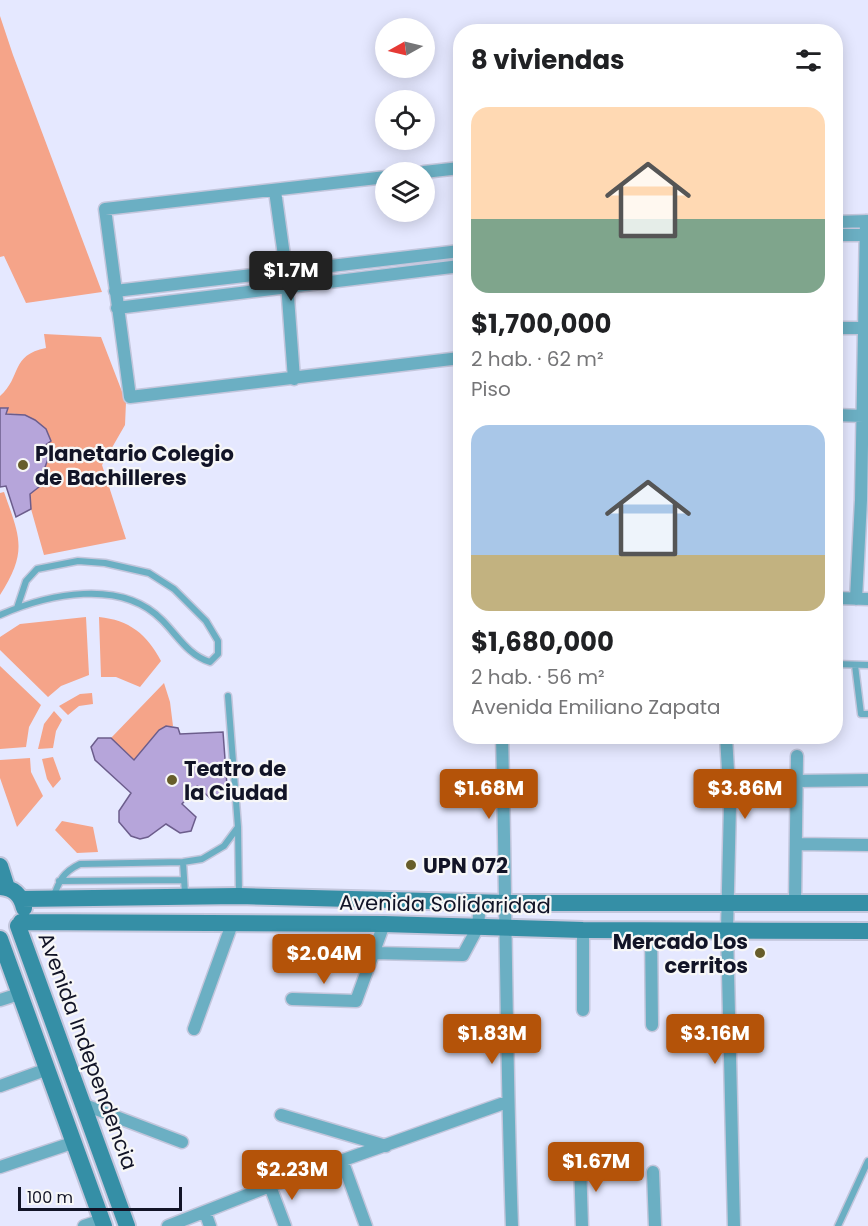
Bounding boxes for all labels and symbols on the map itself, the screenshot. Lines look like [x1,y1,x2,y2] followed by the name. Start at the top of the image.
[375,18,435,78] north arrow
[249,251,333,302] pin: $1.7M
[35,439,234,492] place label: Planetario Colegio de Bachilleres
[16,458,30,472] marker: Planetario Colegio de Bachilleres
[184,754,288,807] place label: Teatro de la Ciudad
[440,769,538,820] pin: $1.68M
[696,769,794,820] pin: $3.86M
[165,773,179,787] marker: Teatro de la Ciudad
[423,851,508,880] place label: UPN 072
[404,858,418,872] marker: UPN 072
[339,888,551,920] street label: Avenida Solidaridad
[613,927,748,980] place label: Mercado Los cerritos
[31,928,145,1174] street label: Avenida Independencia
[275,934,373,985] pin: $2.04M
[753,946,767,960] marker: Mercado Los cerritos
[443,1014,541,1065] pin: $1.83M
[666,1014,764,1065] pin: $3.16M
[547,1142,645,1193] pin: $1.67M
[243,1150,341,1201] pin: $2.23M
[18,1184,182,1212] scale bar

